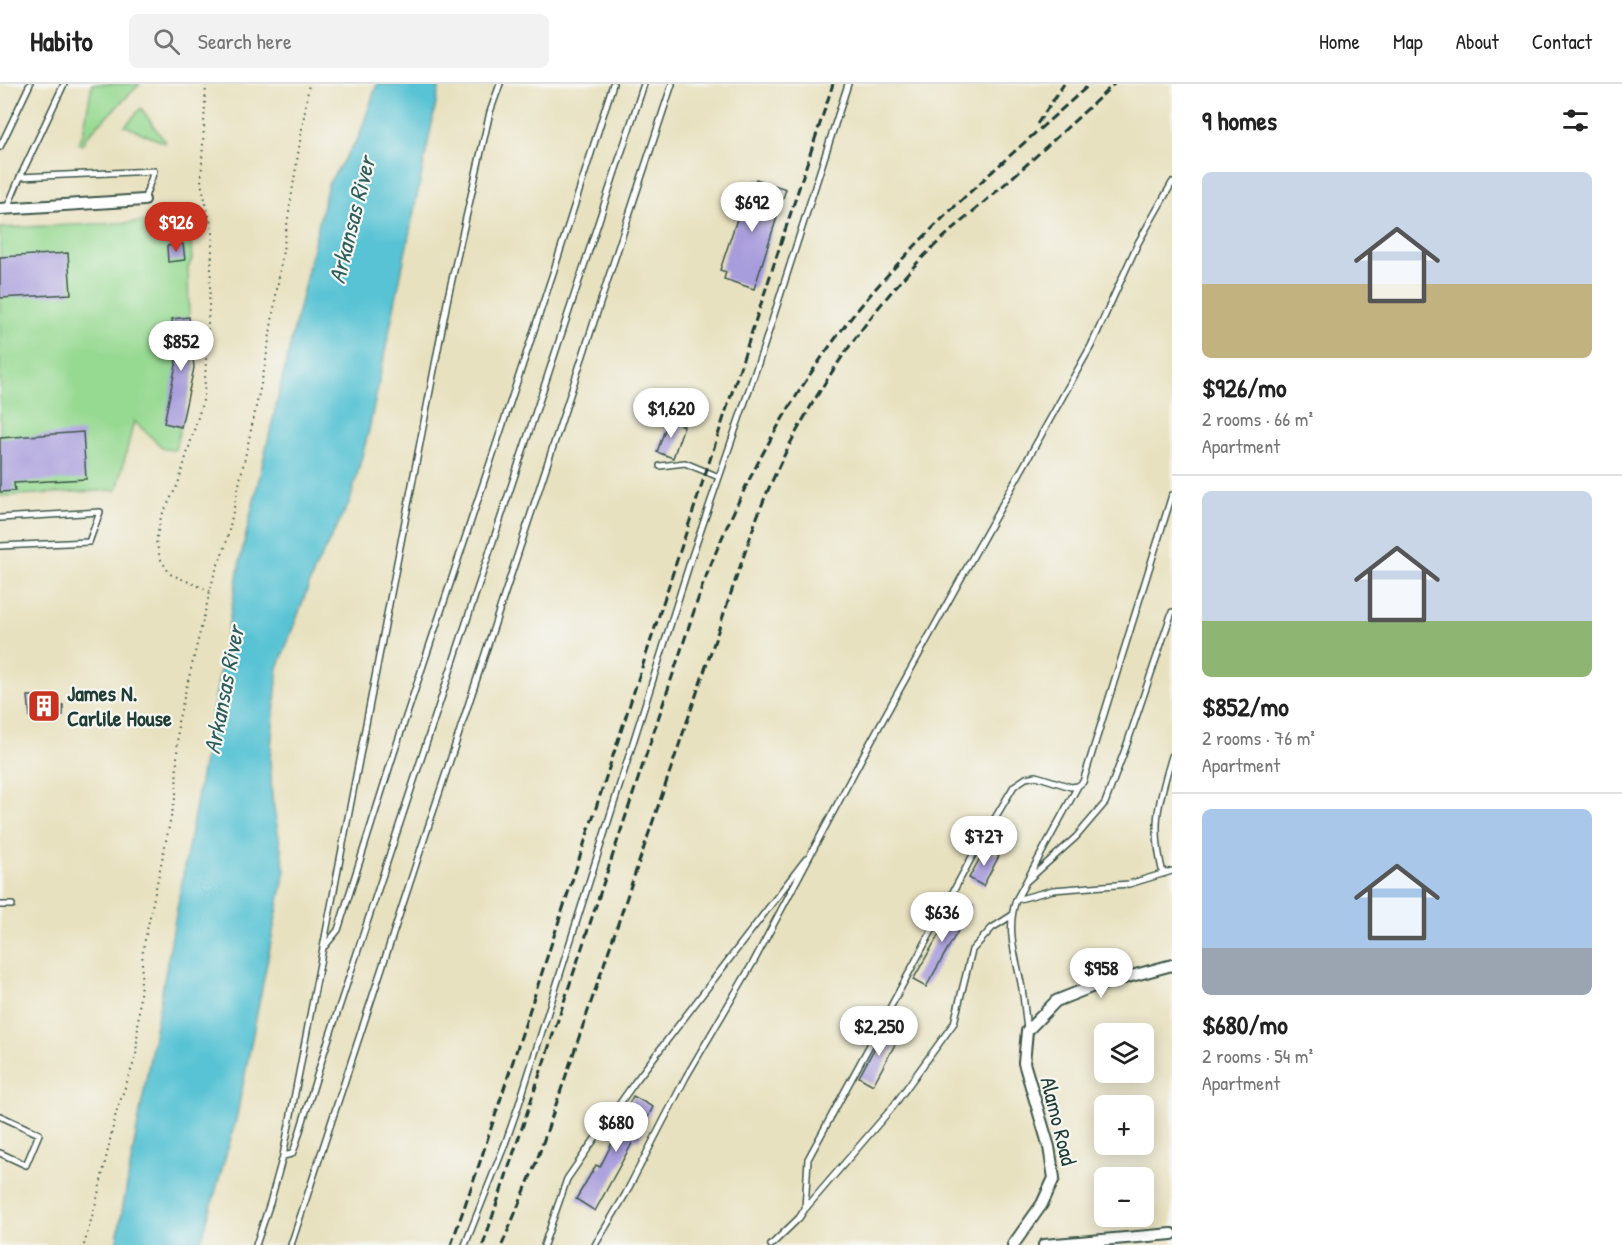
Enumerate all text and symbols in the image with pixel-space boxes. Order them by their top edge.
search box [129,14,549,68]
text: Habito [30,22,93,60]
icon: search [150,25,183,58]
text: Search here [198,26,292,56]
text: Home [1319,27,1360,56]
text: Map [1393,27,1423,56]
text: About [1456,27,1499,56]
text: Contact [1532,27,1592,56]
text: 9 homes [1202,103,1277,138]
icon: filters [1559,104,1592,137]
water label: Arkansas River [320,151,383,286]
pin: $692 [716,182,788,233]
text: $692 [735,188,769,215]
pin: $926 [140,202,212,253]
text: $926 [159,208,193,235]
icon: home [1343,211,1451,319]
pin: $852 [145,321,217,372]
text: $852 [163,327,199,354]
text: $926/mo [1202,370,1286,405]
pin: $1,620 [622,388,720,439]
text: $1,620 [647,394,695,421]
text: 2 rooms · 66 m² [1202,405,1313,432]
text: Apartment [1202,432,1280,459]
icon: home [1343,530,1451,638]
water label: Arkansas River [195,621,252,756]
place label: James N. Carlile House [67,678,172,733]
building icon: James N. Carlile House [26,688,62,724]
text: $852/mo [1202,689,1289,724]
text: 2 rooms · 76 m² [1202,724,1315,751]
text: Apartment [1202,751,1280,778]
pin: $727 [948,816,1020,867]
text: $727 [964,822,1004,849]
icon: home [1343,848,1451,956]
pin: $636 [906,892,978,943]
text: $636 [924,898,960,925]
pin: $958 [1065,948,1137,999]
text: $958 [1084,954,1118,981]
pin: $2,250 [830,1006,928,1057]
text: $680/mo [1202,1007,1288,1042]
text: $2,250 [854,1012,904,1039]
map controls [1094,1023,1154,1227]
button: layers [1094,1023,1154,1083]
text: 2 rooms · 54 m² [1202,1042,1313,1069]
text: Apartment [1202,1069,1280,1096]
street label: Alamo Road [1034,1074,1085,1169]
button: + [1094,1095,1154,1155]
pin: $680 [580,1102,652,1153]
text: $680 [598,1108,634,1135]
button: − [1094,1167,1154,1227]

